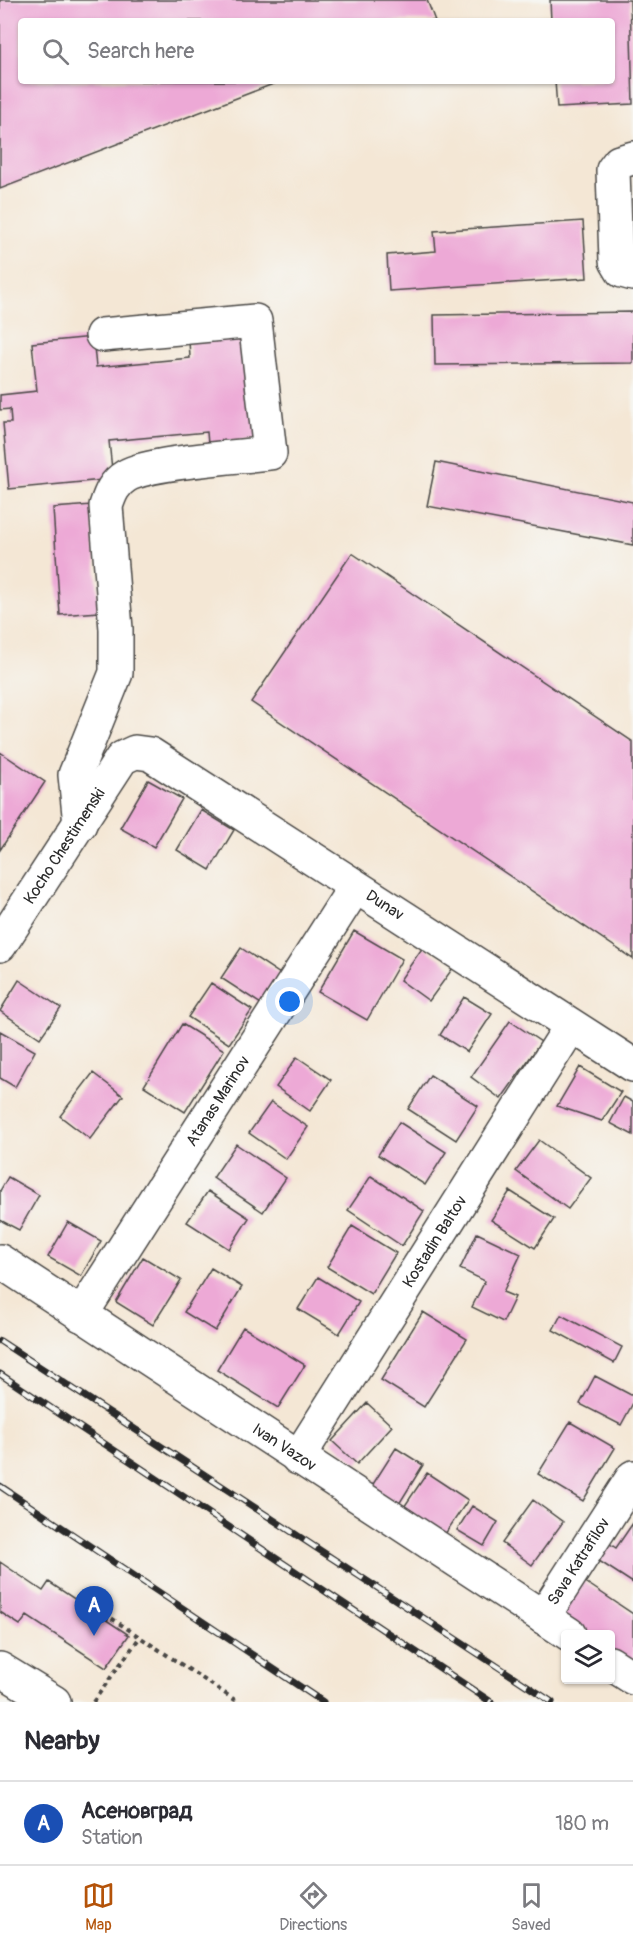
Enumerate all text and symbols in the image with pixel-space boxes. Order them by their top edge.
search box [18,18,615,84]
icon: search [39,35,72,68]
text: Search here [87,37,194,65]
street label: Kocho Chestimenski [19,784,110,908]
street label: Dunav [362,886,408,925]
your location [275,987,304,1016]
street label: Atanas Marinov [182,1052,254,1150]
street label: Kostadin Baltov [398,1192,471,1291]
street label: Ivan Vazov [249,1419,320,1476]
street label: Sava Katrafilov [543,1514,614,1609]
pin: A [74,1586,113,1636]
map controls [561,1630,615,1684]
button: layers [561,1630,615,1684]
text: Nearby [24,1725,100,1757]
text: Асеновград [81,1797,192,1825]
text: A [37,1811,50,1836]
text: 180 m [555,1811,609,1836]
text: Station [81,1825,143,1850]
tab: Map [82,1879,115,1935]
tab: Directions [279,1879,347,1935]
tab: Saved [511,1879,551,1935]

